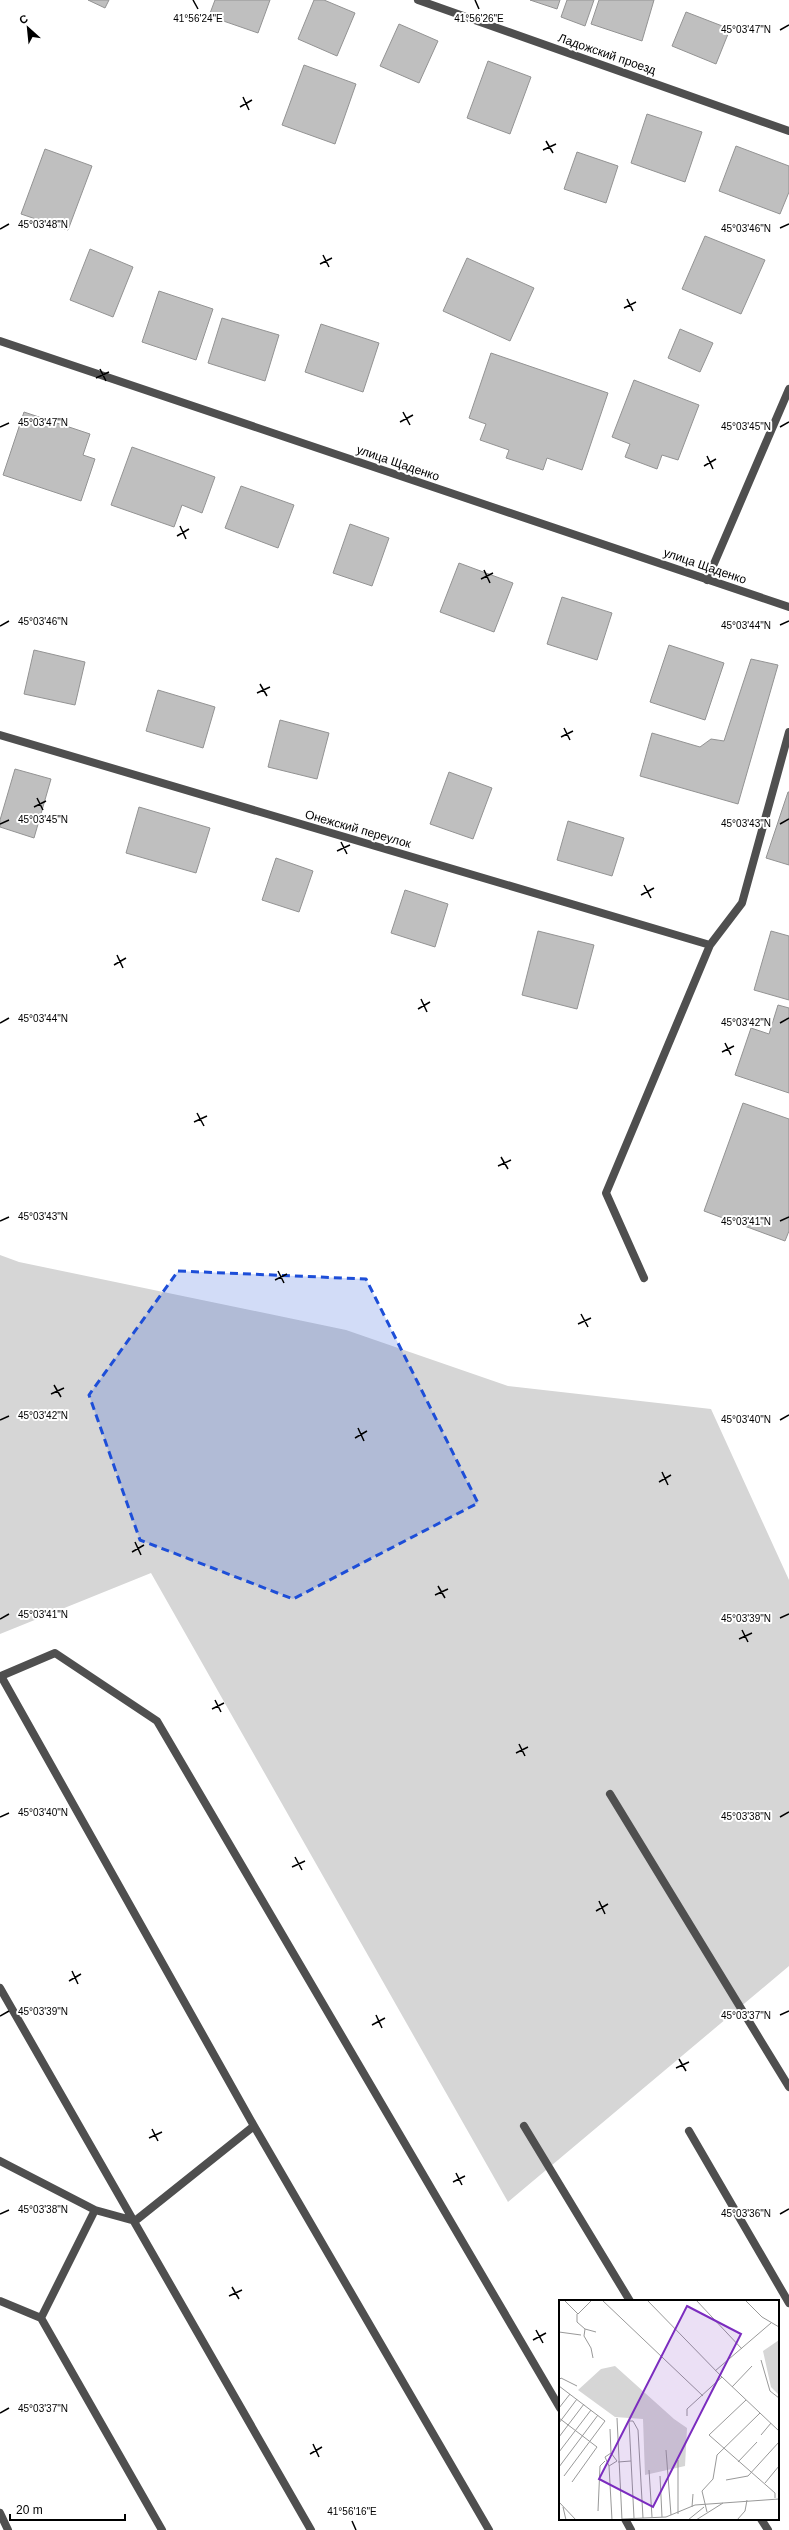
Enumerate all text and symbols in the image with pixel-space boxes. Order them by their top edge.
north arrow [8,8,48,48]
text: С [17,12,30,26]
text: 41°56'24"E [173,13,223,24]
text: 41°56'26"E [454,13,504,24]
text: 45°03'47"N [721,24,771,35]
street label: Ладожский проезд [556,31,658,77]
text: 45°03'48"N [18,219,68,230]
text: 45°03'46"N [721,223,771,234]
text: 45°03'47"N [18,417,68,428]
text: 45°03'45"N [721,421,771,432]
street label: улица Щаденко [355,442,442,484]
street label: улица Щаденко [662,545,749,587]
text: 45°03'46"N [18,616,68,627]
text: 45°03'44"N [721,620,771,631]
street label: Онежский переулок [303,807,413,851]
text: 45°03'45"N [18,814,68,825]
text: 45°03'43"N [721,818,771,829]
text: 45°03'44"N [18,1013,68,1024]
text: 45°03'42"N [721,1017,771,1028]
text: 45°03'43"N [18,1211,68,1222]
text: 45°03'41"N [721,1216,771,1227]
text: 45°03'42"N [18,1410,68,1421]
text: 45°03'40"N [721,1414,771,1425]
text: 45°03'41"N [18,1609,68,1620]
text: 45°03'39"N [721,1613,771,1624]
text: 45°03'40"N [18,1807,68,1818]
text: 45°03'38"N [721,1811,771,1822]
text: 45°03'39"N [18,2006,68,2017]
text: 45°03'37"N [721,2010,771,2021]
text: 45°03'38"N [18,2204,68,2215]
text: 45°03'36"N [721,2208,771,2219]
inset map [559,2300,779,2520]
text: 45°03'37"N [18,2403,68,2414]
scale bar [10,2496,125,2522]
text: 20 m [16,2503,43,2517]
text: 41°56'16"E [327,2506,377,2517]

